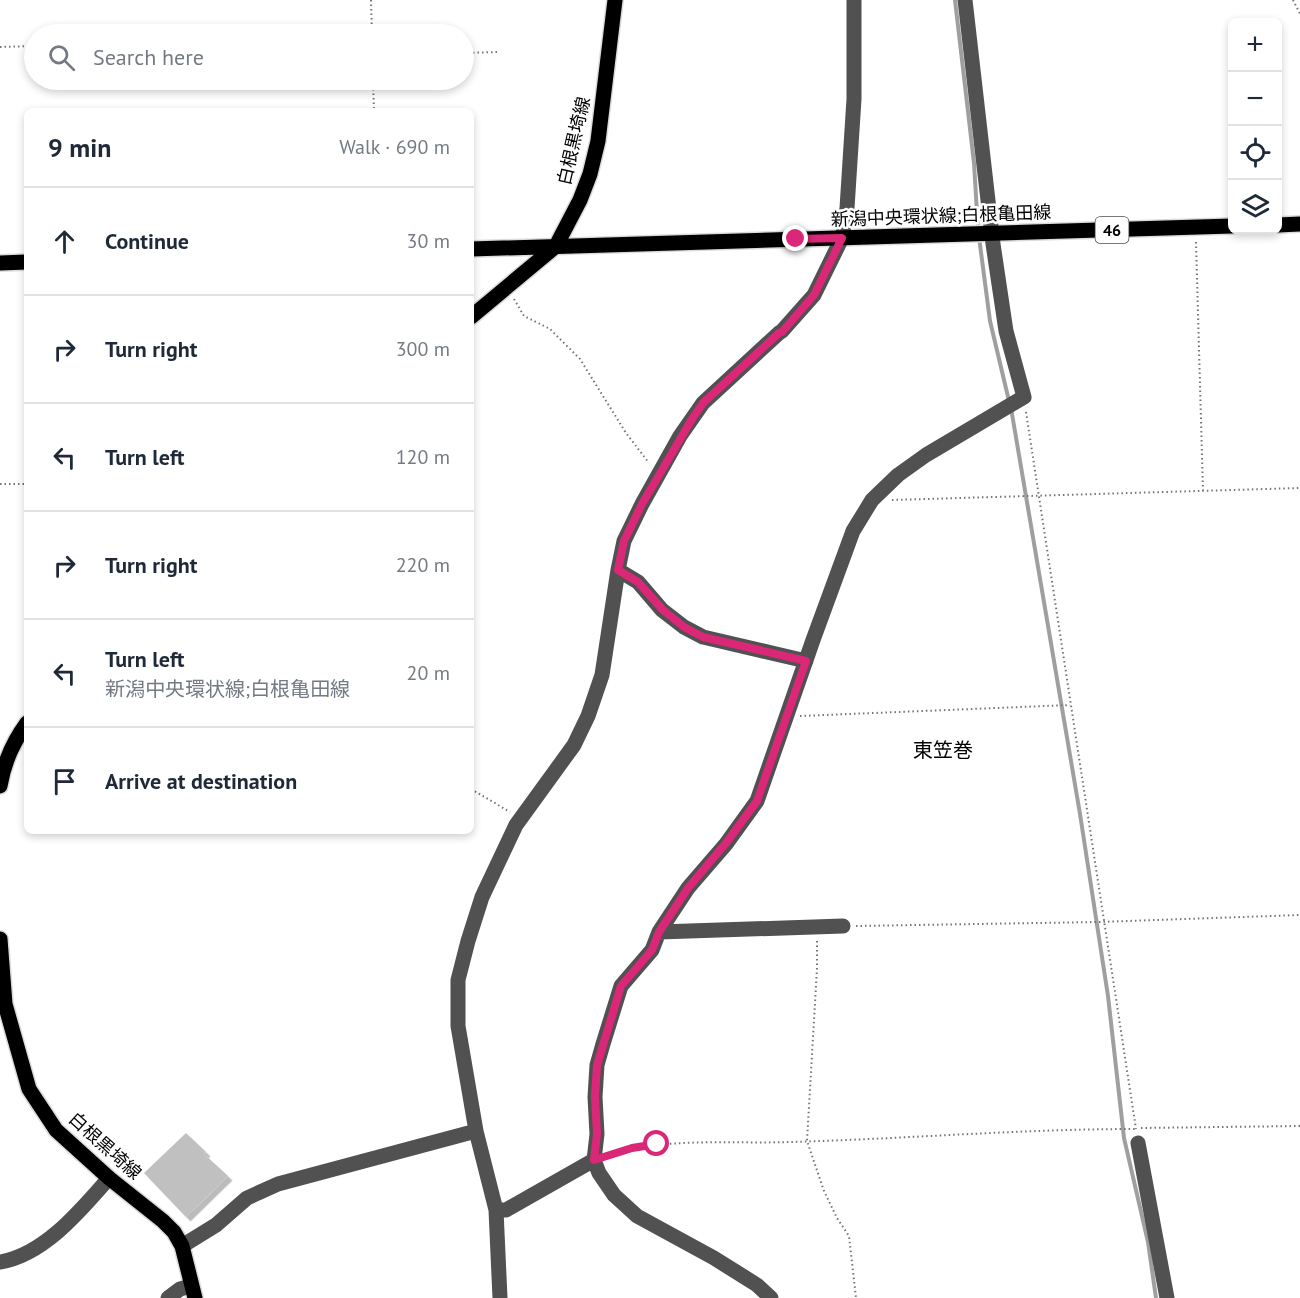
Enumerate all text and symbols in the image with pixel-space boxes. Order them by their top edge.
map controls [1228,18,1282,234]
button: + [1228,18,1282,72]
search box [24,24,474,90]
icon: search [45,41,78,74]
text: Search here [93,43,204,71]
button: − [1228,72,1282,126]
street label: 白根黒埼線 [552,94,595,187]
button: locate [1228,126,1282,180]
text: 9 min [48,131,111,164]
text: Walk · 690 m [339,134,450,160]
button: layers [1228,180,1282,234]
street label: 新潟中央環状線;白根亀田線 [830,200,1052,231]
road number: 46 [1096,217,1128,243]
icon: ahead [48,225,81,258]
route end [782,225,808,251]
text: Continue [105,227,189,255]
text: 30 m [407,228,450,254]
icon: right [48,333,81,366]
text: Turn right [105,335,197,363]
text: 300 m [396,336,450,362]
icon: left [48,441,81,474]
text: Turn left [105,443,185,471]
text: 120 m [396,444,450,470]
icon: right [48,549,81,582]
text: Turn right [105,551,197,579]
text: 220 m [396,552,450,578]
text: Turn left [105,645,185,673]
icon: left [48,657,81,690]
text: 20 m [407,660,450,686]
text: 新潟中央環状線;白根亀田線 [105,676,350,702]
district label: 東笠巻 [913,737,973,763]
icon: arrive [48,765,81,798]
text: Arrive at destination [105,767,297,795]
street label: 白根黒埼線 [64,1107,146,1184]
route start [643,1130,669,1156]

